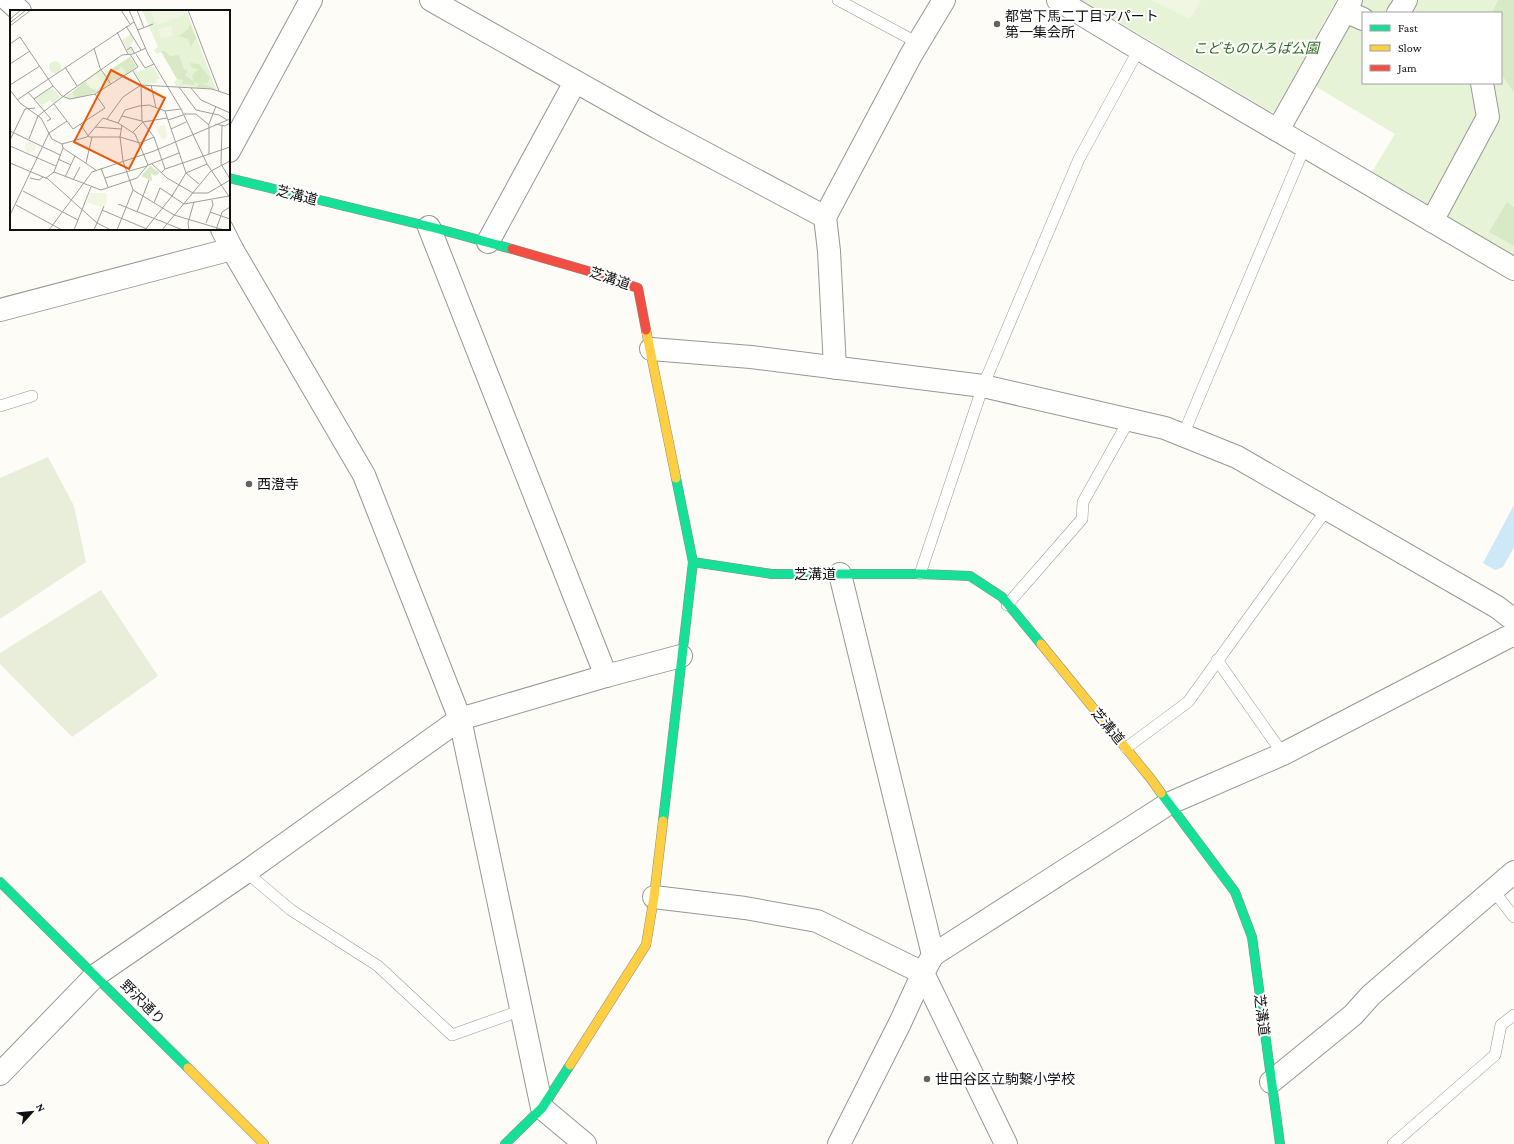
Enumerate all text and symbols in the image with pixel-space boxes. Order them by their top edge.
place label: 都営下馬二丁目アパート 第一集会所 [1005,8,1159,40]
inset map [10,10,230,230]
legend [1362,12,1502,84]
marker: 都営下馬二丁目アパート 第一集会所 [992,19,1002,29]
text: Fast [1398,21,1419,35]
park label: こどものひろば公園 [1193,40,1321,56]
text: Slow [1398,41,1422,55]
text: Jam [1397,61,1417,75]
street label: 芝溝道 [275,182,319,208]
street label: 芝溝道 [588,264,632,292]
place label: 西澄寺 [257,476,299,492]
marker: 西澄寺 [244,479,254,489]
street label: 芝溝道 [794,566,836,582]
street label: 芝溝道 [1088,705,1128,747]
street label: 野沢通り [118,977,168,1027]
street label: 芝溝道 [1252,993,1272,1037]
place label: 世田谷区立駒繋小学校 [935,1071,1075,1087]
marker: 世田谷区立駒繋小学校 [922,1074,932,1084]
north arrow [12,1092,52,1132]
text: N [34,1101,48,1114]

